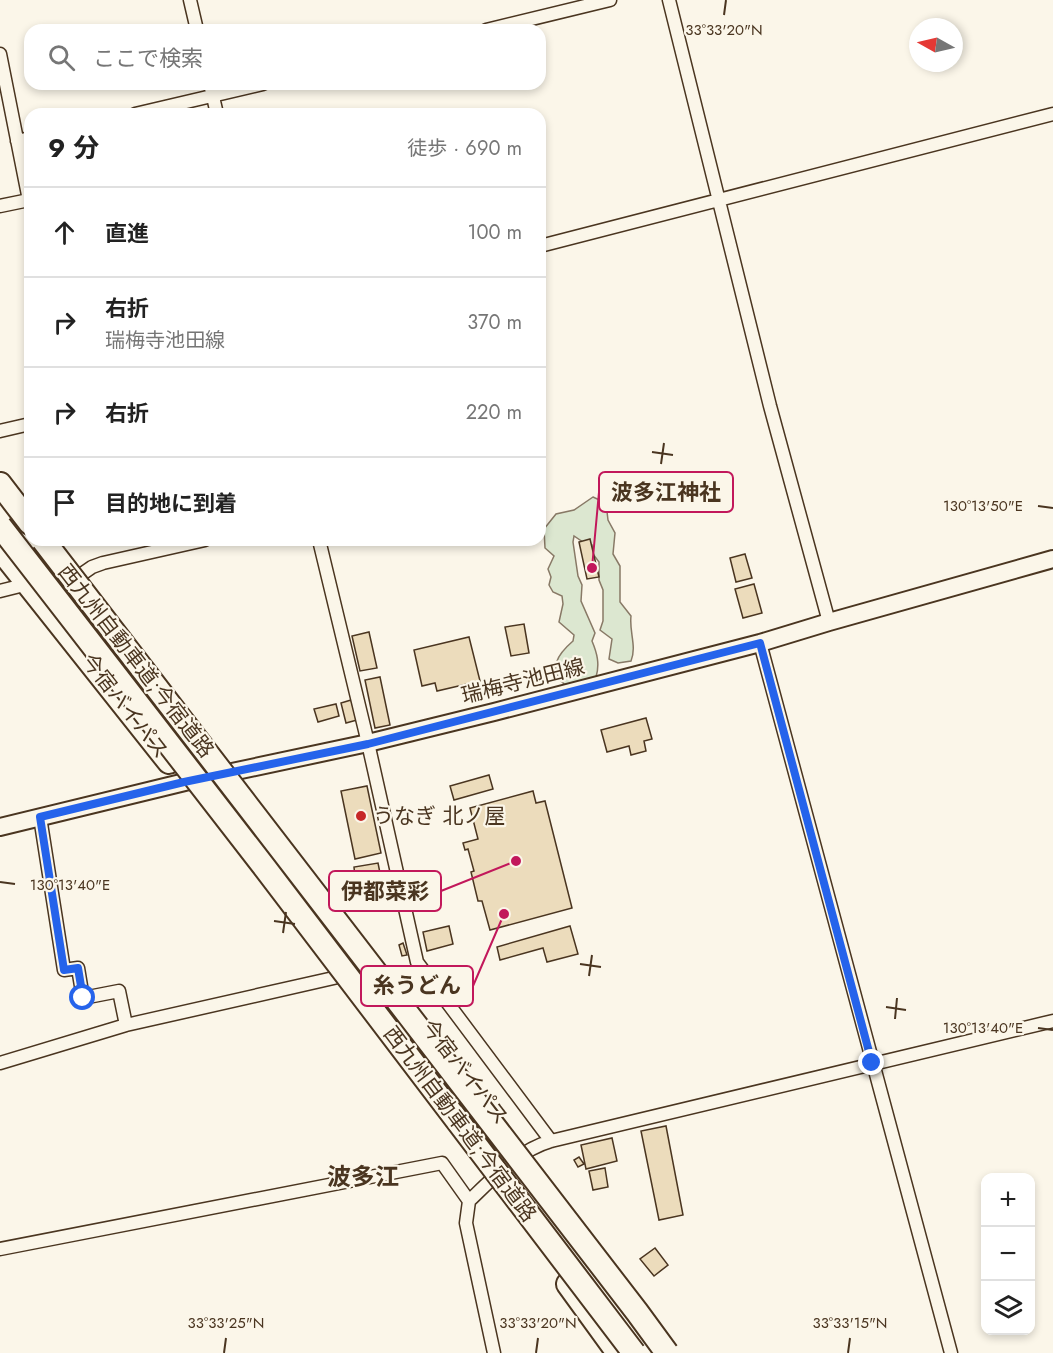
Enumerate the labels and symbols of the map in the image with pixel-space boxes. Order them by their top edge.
north arrow [909,18,963,72]
text: 33°33'20"N [685,19,763,41]
callout: 波多江神社 [599,472,733,512]
text: 波多江神社 [611,476,721,508]
text: 130°13'50"E [943,495,1023,517]
street label: 西九州自動車道;今宿道路 [51,558,221,764]
street label: 今宿バイパス [75,647,175,765]
street label: 瑞梅寺池田線 [458,651,588,711]
place label: うなぎ 北ノ屋 [373,801,505,831]
marker: うなぎ 北ノ屋 [354,809,368,823]
callout: 伊都菜彩 [329,871,441,911]
text: 130°13'40"E [30,874,110,896]
text: 伊都菜彩 [341,875,429,907]
callout: 糸うどん [361,966,473,1006]
text: 糸うどん [373,969,461,1001]
route start [69,984,95,1010]
street label: 今宿バイパス [415,1013,515,1131]
text: 130°13'40"E [943,1017,1023,1039]
street label: 西九州自動車道;今宿道路 [376,1020,544,1228]
route end [858,1049,884,1075]
district label: 波多江 [327,1159,399,1194]
text: 33°33'25"N [188,1312,264,1334]
text: 33°33'20"N [499,1312,577,1334]
text: 33°33'15"N [812,1312,888,1334]

